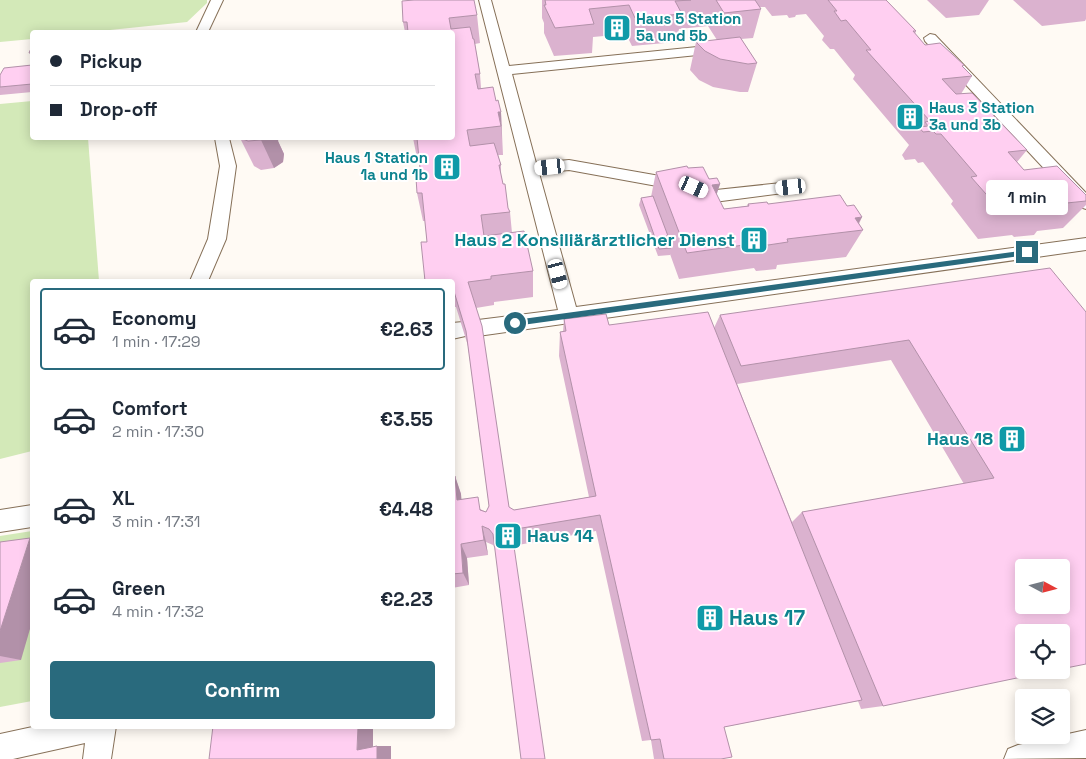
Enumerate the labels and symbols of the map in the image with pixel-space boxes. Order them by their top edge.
place label: Haus 5 Station 5a und 5b [636,9,741,45]
building icon: Haus 5 Station 5a und 5b [602,13,632,43]
place label: Haus 3 Station 3a und 3b [929,98,1034,134]
building icon: Haus 3 Station 3a und 3b [895,102,925,132]
place label: Haus 1 Station 1a und 1b [325,148,428,184]
building icon: Haus 1 Station 1a und 1b [432,152,462,182]
car [534,158,565,176]
car [677,174,710,200]
car [775,178,806,196]
callout: 1 min [986,180,1068,214]
building icon: Haus 2 Konsiliärärztlicher Dienst [739,225,769,255]
place label: Haus 2 Konsiliärärztlicher Dienst [454,228,735,251]
route end [1016,241,1038,263]
car [546,258,569,290]
route start [504,312,526,334]
building icon: Haus 18 [997,424,1027,454]
place label: Haus 18 [927,427,993,450]
building icon: Haus 14 [493,521,523,551]
place label: Haus 14 [527,524,594,547]
north arrow [1015,559,1070,614]
building icon: Haus 17 [695,603,725,633]
place label: Haus 17 [729,604,805,631]

